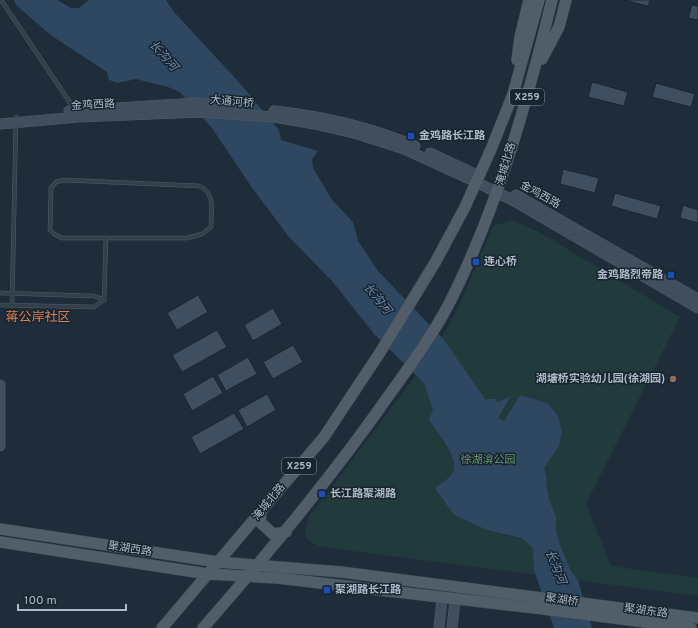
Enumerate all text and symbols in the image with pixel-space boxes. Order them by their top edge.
water label: 长沟河 [145,37,182,76]
road number: X259 [510,89,544,105]
street label: 大通河桥 [209,93,255,111]
street label: 金鸡西路 [71,97,115,113]
place label: 金鸡路长江路 [419,129,486,143]
marker: 金鸡路长江路 [406,131,416,141]
street label: 淹城北路 [493,141,519,187]
street label: 金鸡西路 [517,178,563,212]
place label: 连心桥 [484,255,517,269]
marker: 连心桥 [471,257,481,267]
place label: 金鸡路烈帝路 [597,268,664,282]
marker: 金鸡路烈帝路 [666,270,676,280]
water label: 长沟河 [359,280,396,320]
district label: 蒋公岸社区 [5,310,71,326]
place label: 湖塘桥实验幼儿园(徐湖园) [536,372,665,386]
marker: 湖塘桥实验幼儿园(徐湖园) [668,374,678,384]
park label: 徐湖渰公园 [461,453,516,467]
road number: X259 [282,458,316,474]
street label: 淹城北路 [249,481,289,523]
place label: 长江路聚湖路 [330,487,397,501]
marker: 长江路聚湖路 [317,489,327,499]
street label: 聚湖西路 [107,539,153,559]
water label: 长沟河 [541,547,570,589]
place label: 聚湖路长江路 [335,583,402,597]
marker: 聚湖路长江路 [322,585,332,595]
scale bar [18,586,126,612]
street label: 聚湖桥 [545,591,579,609]
text: 100 m [24,593,57,609]
street label: 聚湖东路 [623,601,669,621]

